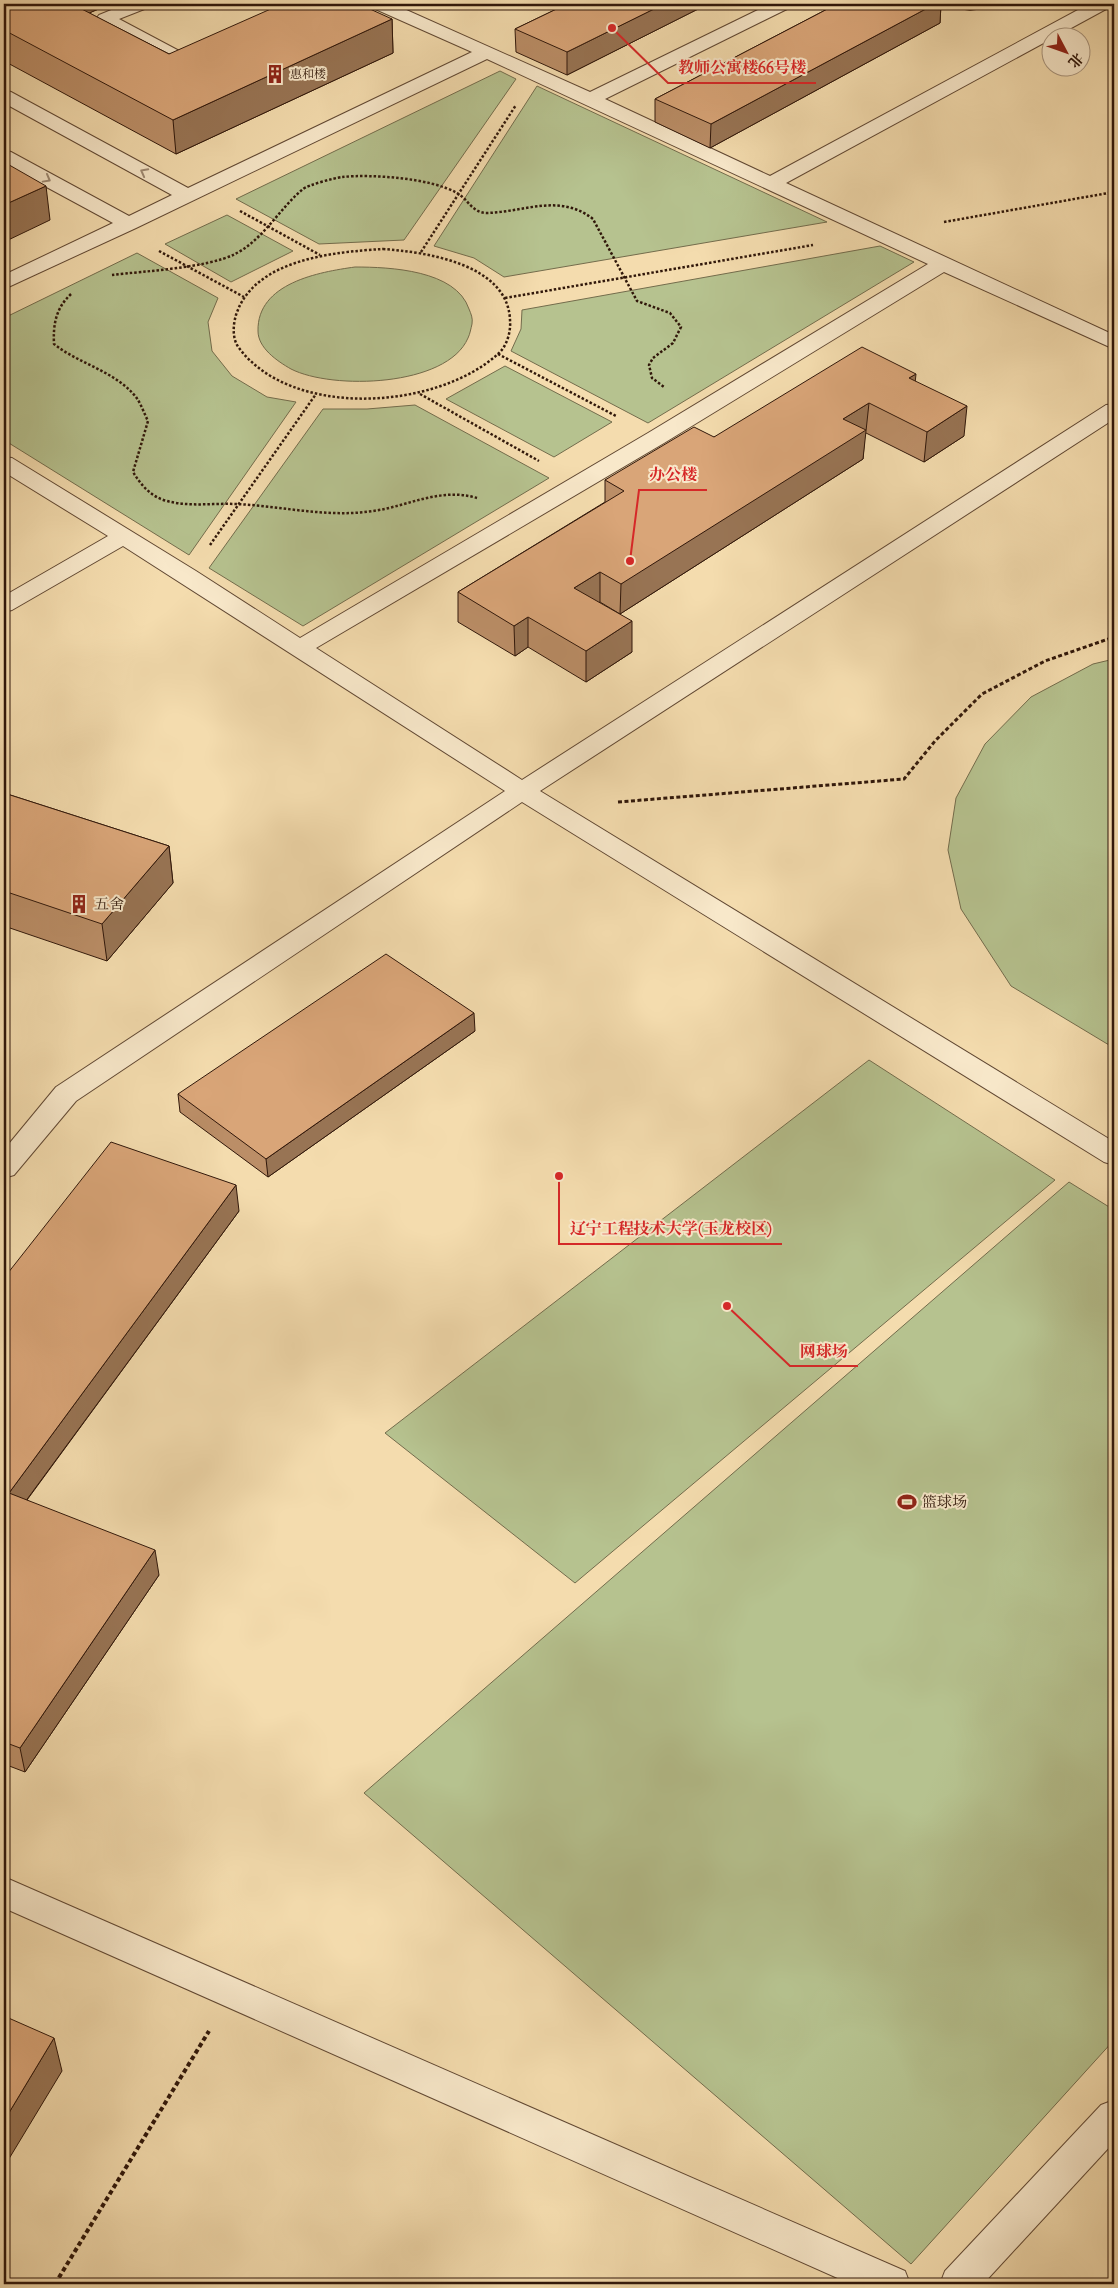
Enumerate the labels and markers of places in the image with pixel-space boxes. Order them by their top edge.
callout: 教师公寓楼66号楼 [668,52,816,83]
building icon: 惠和楼 [264,63,286,85]
place label: 惠和楼 [290,66,326,84]
callout: 办公楼 [639,459,707,490]
building icon: 五舍 [68,893,90,915]
place label: 五舍 [94,895,124,916]
callout: 辽宁工程技术大学(玉龙校区) [559,1213,782,1244]
callout: 网球场 [790,1335,858,1366]
sports icon: 篮球场 [896,1491,918,1513]
place label: 篮球场 [922,1493,967,1514]

